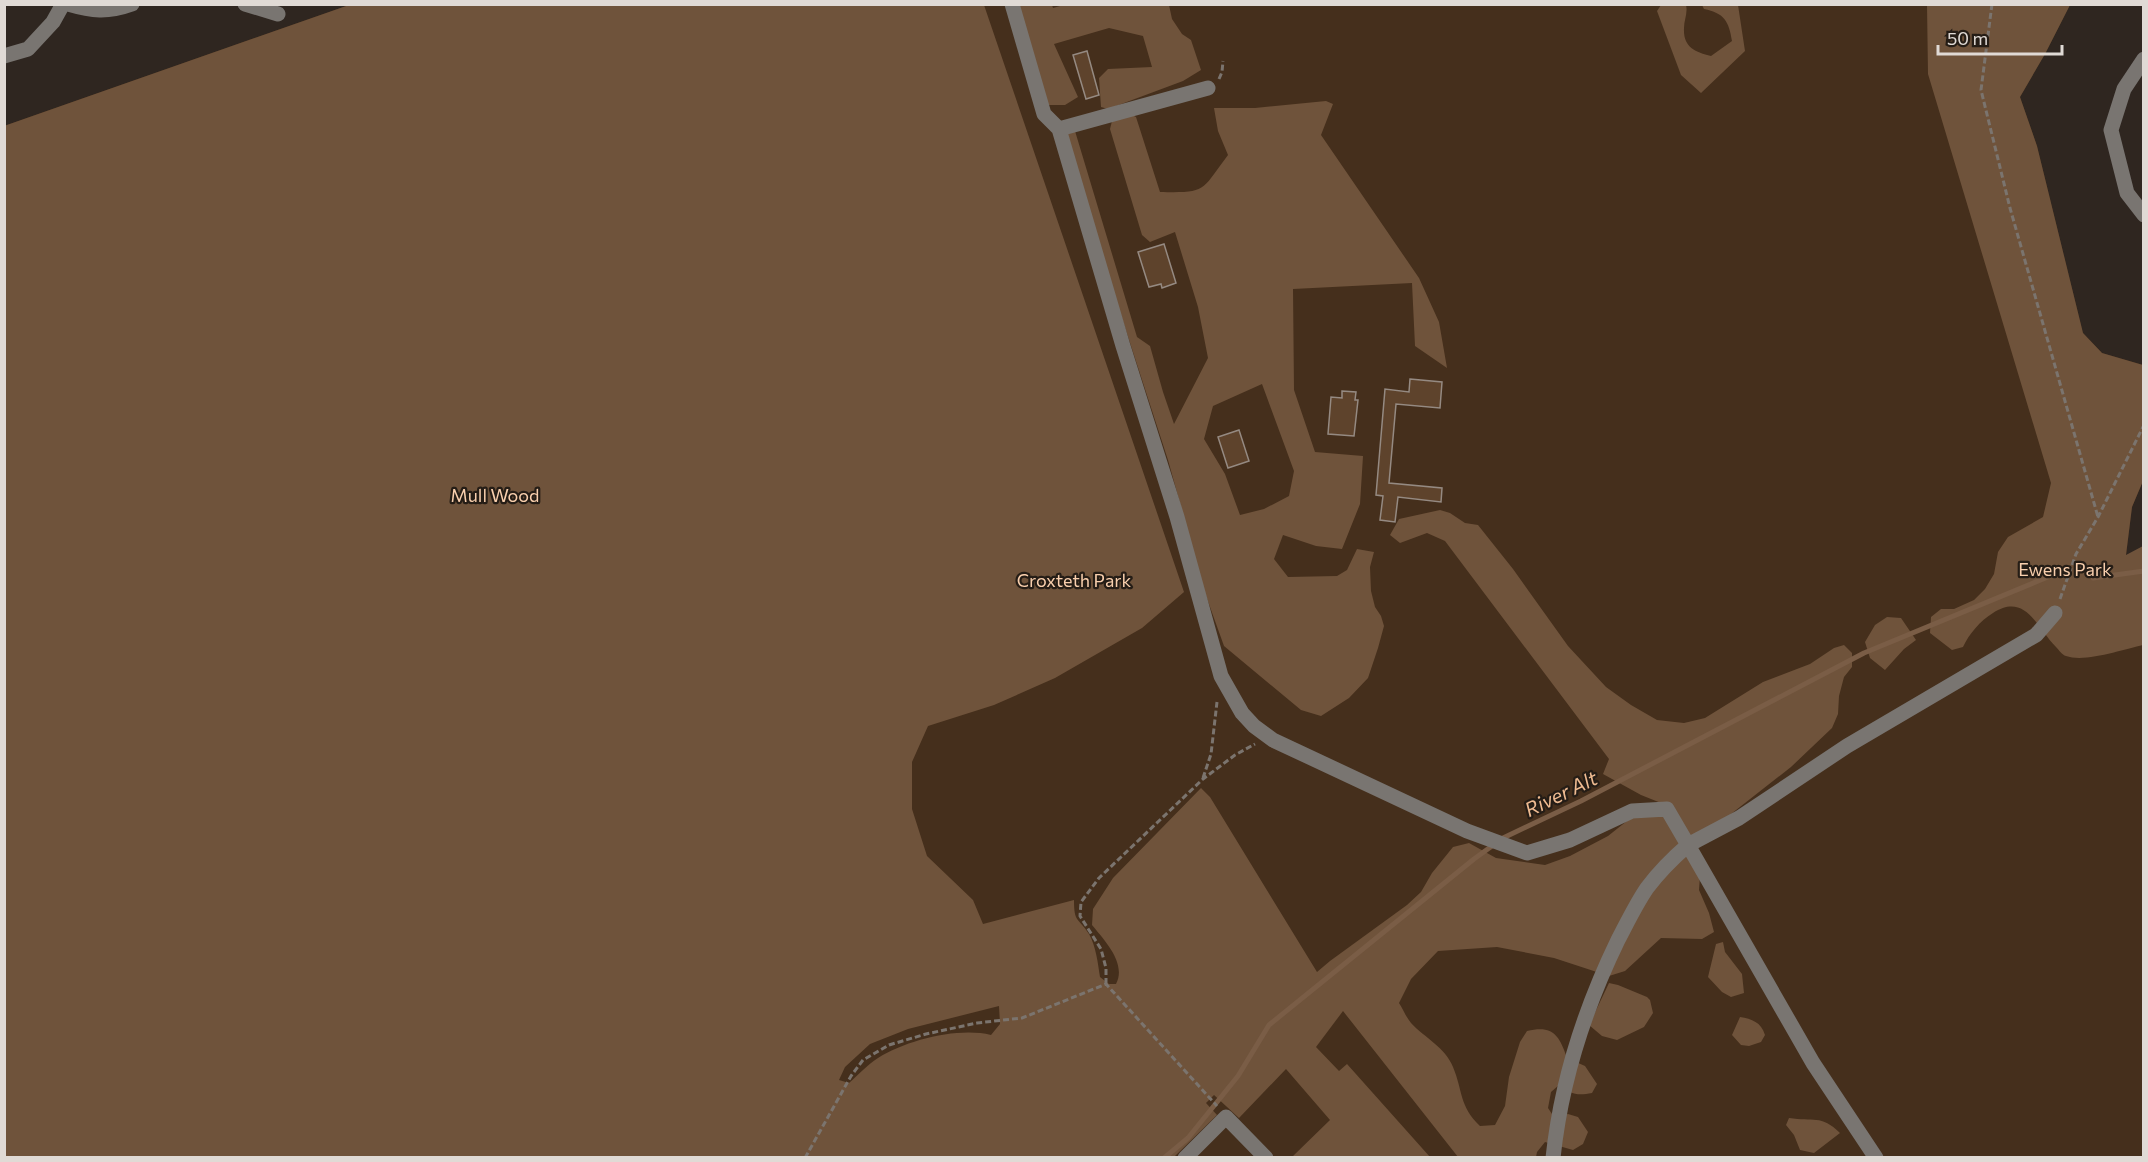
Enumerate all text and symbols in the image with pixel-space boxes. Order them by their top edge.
scale bar [1938,18,2062,56]
text: 50 m [1947,27,1988,49]
park label: Mull Wood [451,484,539,506]
park label: Ewens Park [2018,558,2112,580]
park label: Croxteth Park [1017,569,1132,591]
water label: River Alt [1520,765,1602,821]

